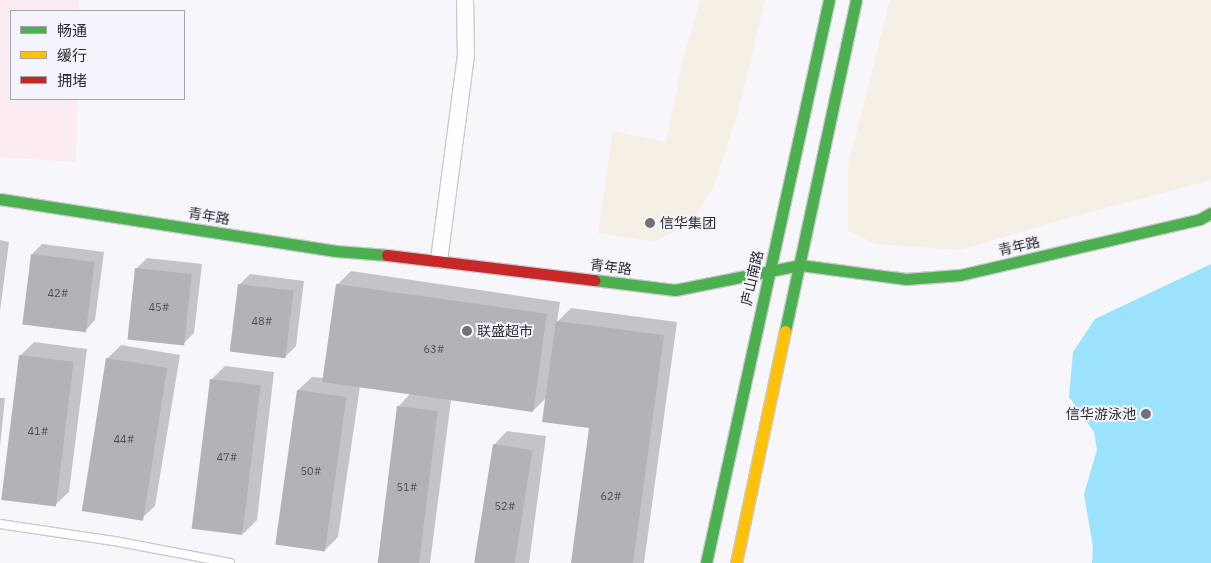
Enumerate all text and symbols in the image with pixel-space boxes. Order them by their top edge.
legend [10,10,185,100]
text: 畅通 [57,21,87,40]
text: 缓行 [57,46,87,65]
text: 拥堵 [57,71,87,90]
street label: 青年路 [187,204,231,228]
place label: 信华集团 [660,215,716,231]
marker: 信华集团 [644,217,656,229]
street label: 青年路 [997,233,1041,259]
street label: 庐山南路 [738,249,766,307]
street label: 青年路 [589,256,633,278]
house number: 42# [47,286,69,300]
house number: 45# [148,300,170,314]
house number: 48# [251,314,273,328]
place label: 联盛超市 [477,323,533,339]
marker: 联盛超市 [461,325,473,337]
house number: 63# [423,342,445,356]
place label: 信华游泳池 [1066,406,1136,422]
marker: 信华游泳池 [1140,408,1152,420]
house number: 41# [27,424,49,438]
house number: 44# [113,432,135,446]
house number: 47# [216,450,238,464]
house number: 50# [300,464,322,478]
house number: 51# [396,480,418,494]
house number: 62# [600,489,622,503]
house number: 52# [494,499,516,513]

